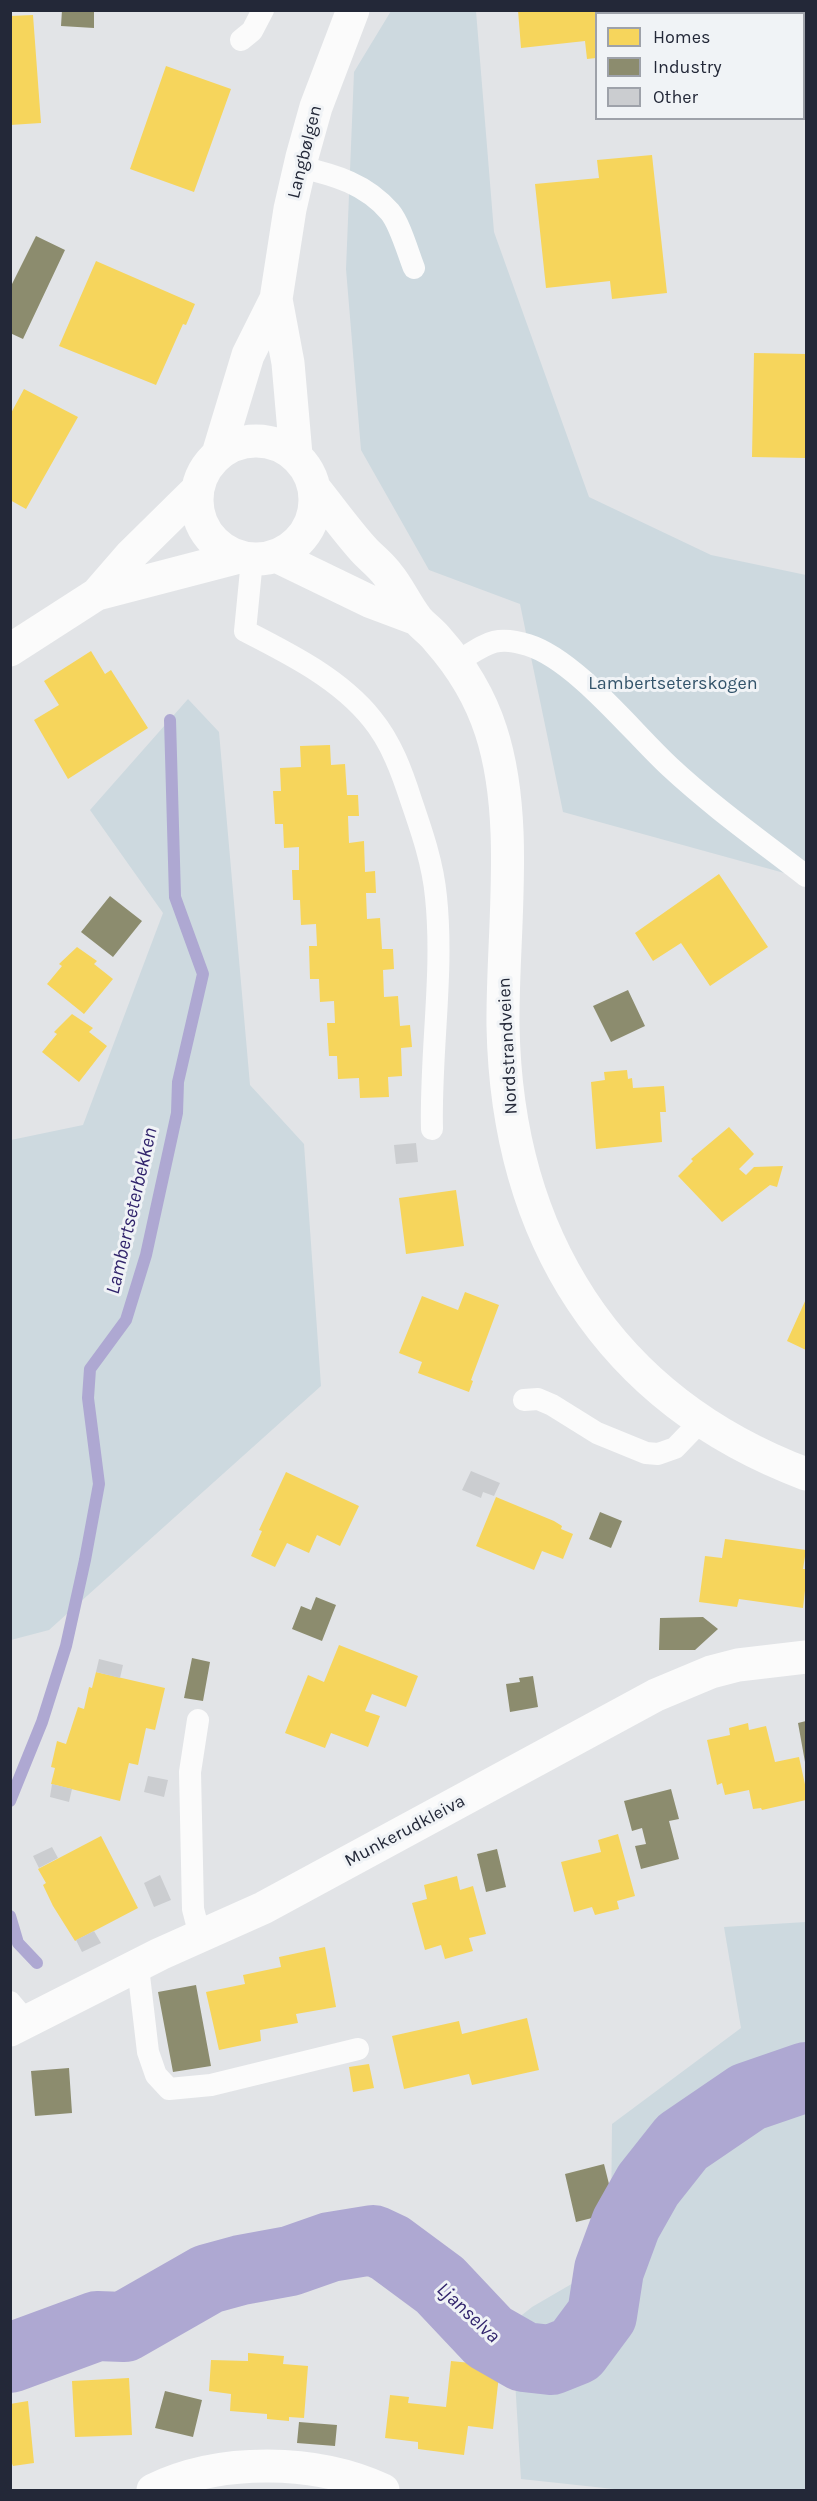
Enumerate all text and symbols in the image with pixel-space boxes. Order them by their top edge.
legend [595,12,805,120]
text: Homes [653,26,710,48]
text: Industry [653,56,722,78]
text: Other [653,86,698,108]
street label: Langbølgen [283,103,327,201]
park label: Lambertseterskogen [588,673,758,695]
street label: Nordstrandveien [494,977,522,1115]
water label: Lambertseterbekken [101,1125,163,1297]
street label: Munkerudkleiva [341,1790,469,1872]
water label: Ljanselva [431,2278,505,2348]

